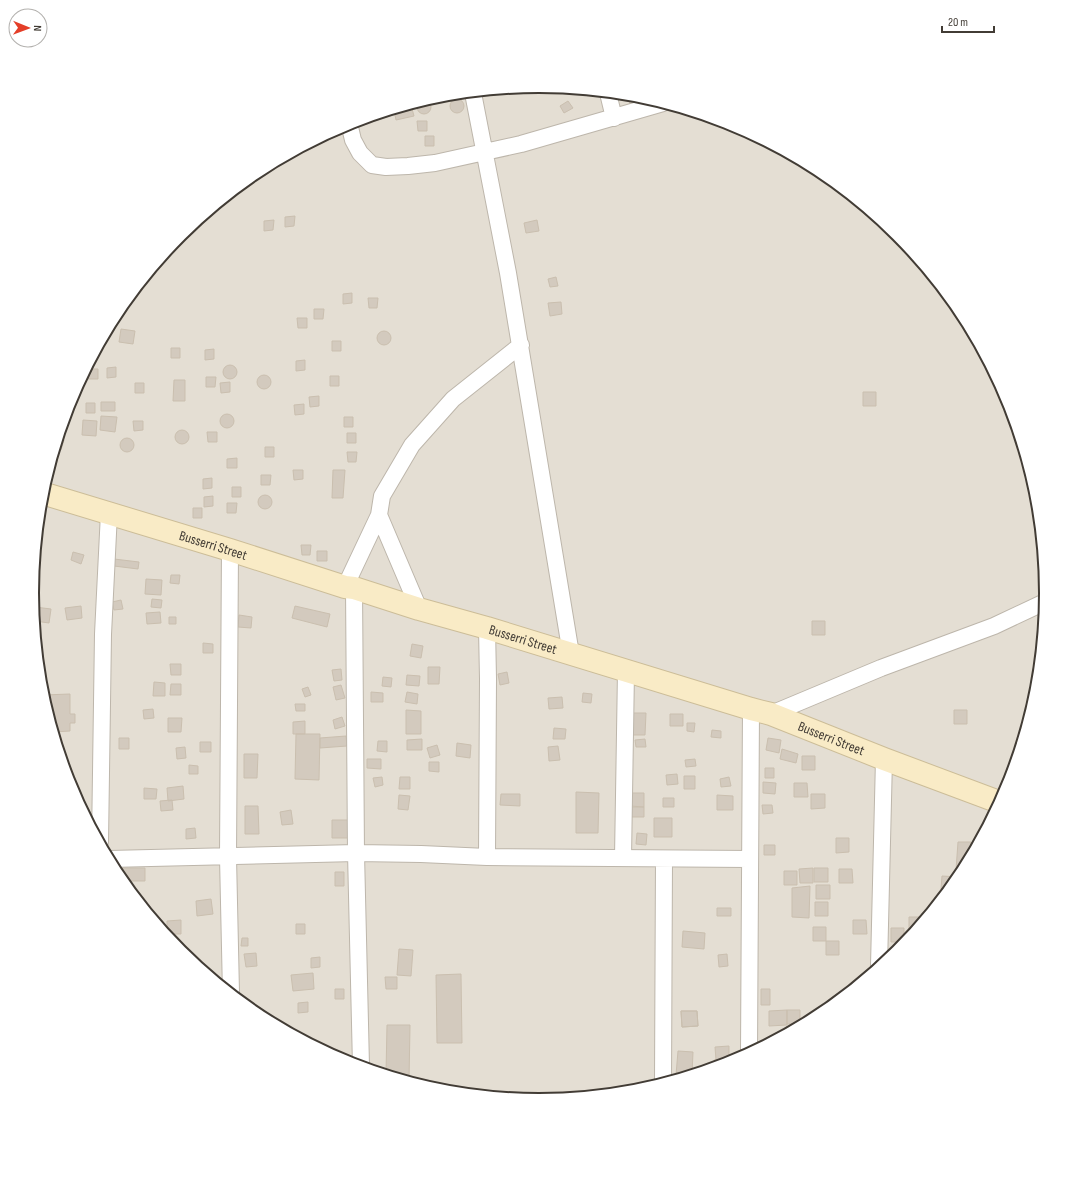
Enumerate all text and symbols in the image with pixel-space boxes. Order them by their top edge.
north arrow [8,8,48,48]
scale bar [942,8,994,34]
text: 20 m [948,15,968,30]
text: N [31,25,44,31]
street label: Busserri Street [177,527,249,563]
street label: Busserri Street [487,621,559,657]
street label: Busserri Street [796,717,867,759]

